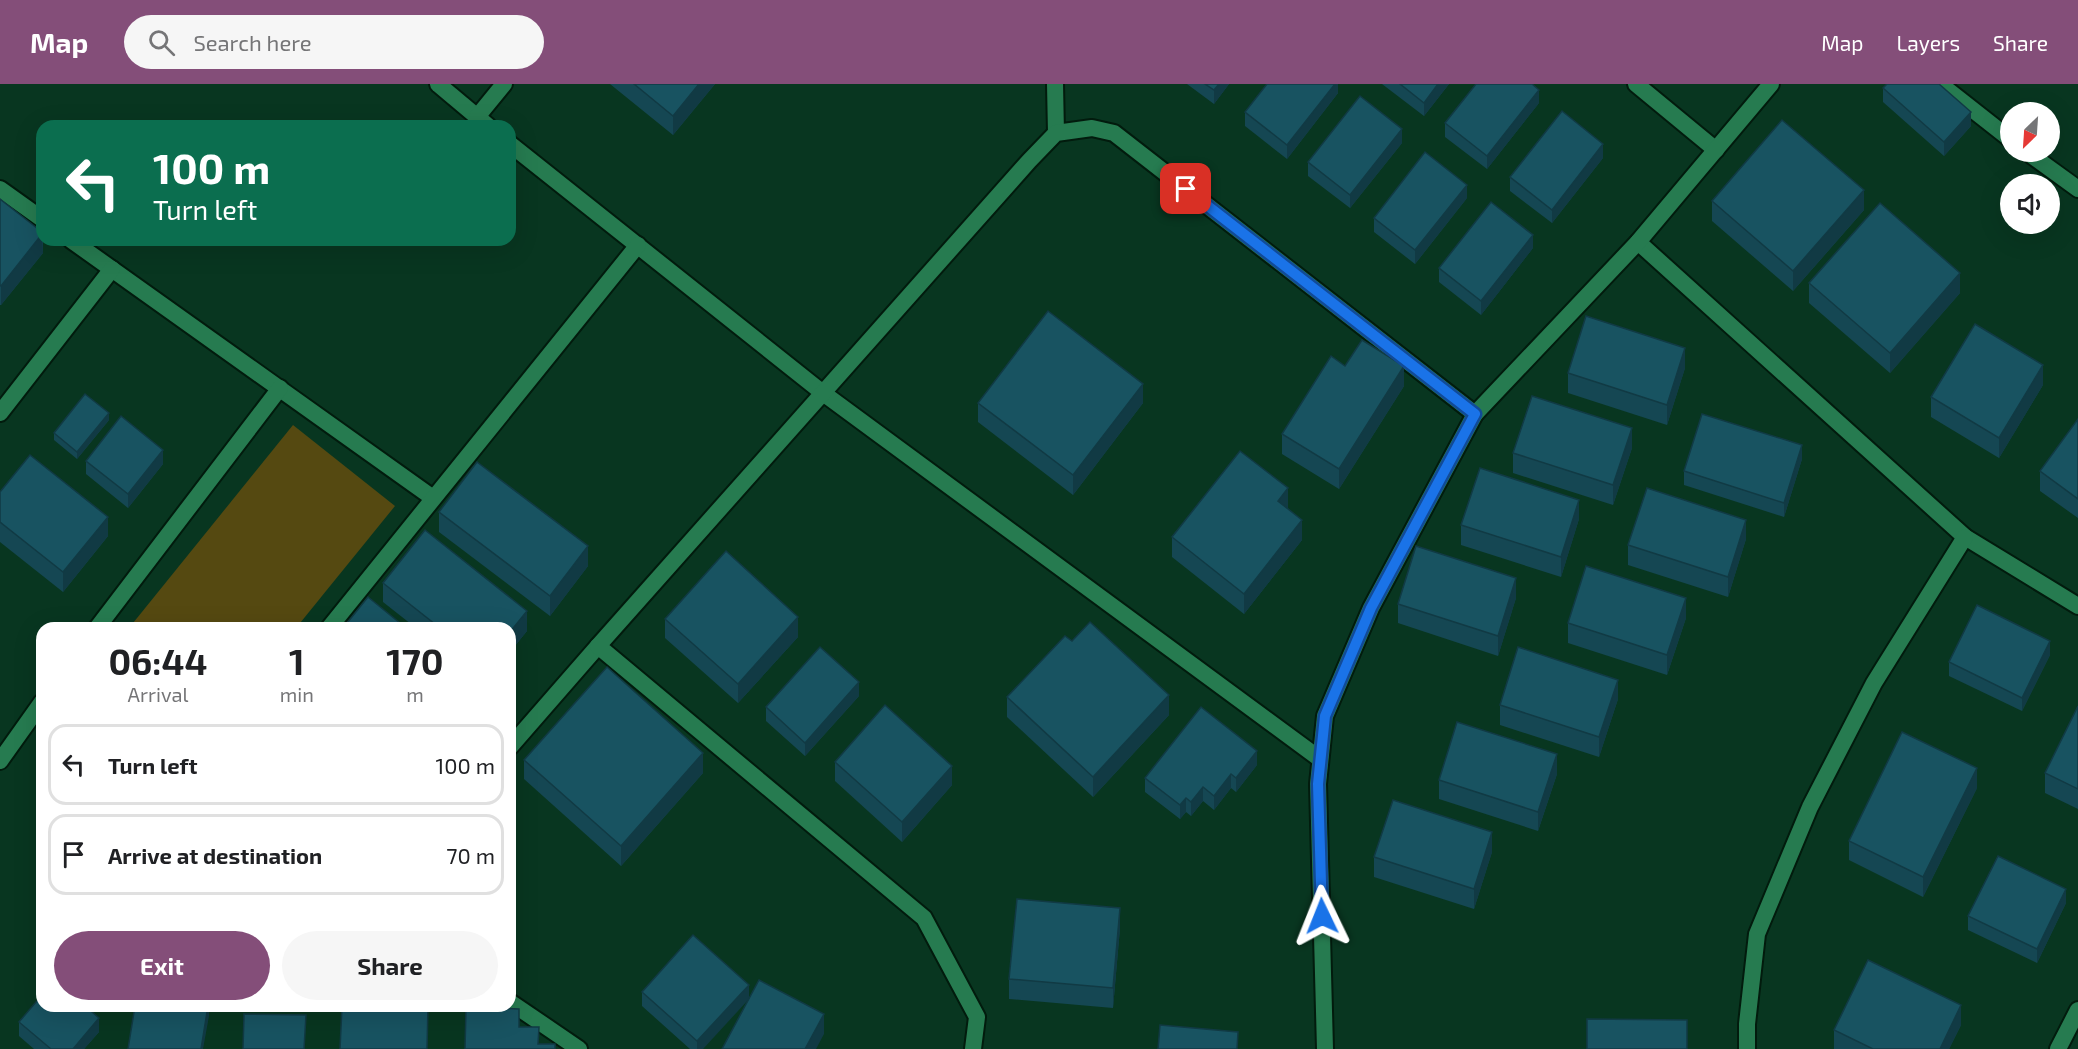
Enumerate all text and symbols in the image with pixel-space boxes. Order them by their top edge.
search box [124,15,544,69]
text: Map [30,25,88,59]
icon: search [145,26,178,59]
text: Search here [193,29,312,55]
text: Map [1821,30,1863,55]
text: Layers [1896,30,1960,55]
text: Share [1993,30,2048,55]
north arrow [2000,102,2060,162]
map controls [2000,102,2060,234]
text: 100 m [153,142,270,192]
icon: left [54,144,132,222]
pin [1160,163,1211,214]
icon: arrive [1169,172,1202,205]
button: sound [2000,174,2060,234]
text: Turn left [153,193,257,225]
text: 06:44 [108,639,207,682]
text: 1 [289,639,305,682]
text: 170 [386,639,444,682]
text: Arrival [127,682,188,706]
text: min [280,682,314,706]
text: m [406,682,424,706]
icon: left [57,748,90,781]
text: Turn left [108,752,197,778]
text: 100 m [436,752,495,778]
icon: arrive [57,838,90,871]
text: Arrive at destination [108,842,322,868]
text: 70 m [446,842,495,868]
position arrow [1290,884,1354,948]
button: Exit [54,931,270,1000]
button: Share [282,931,498,1000]

